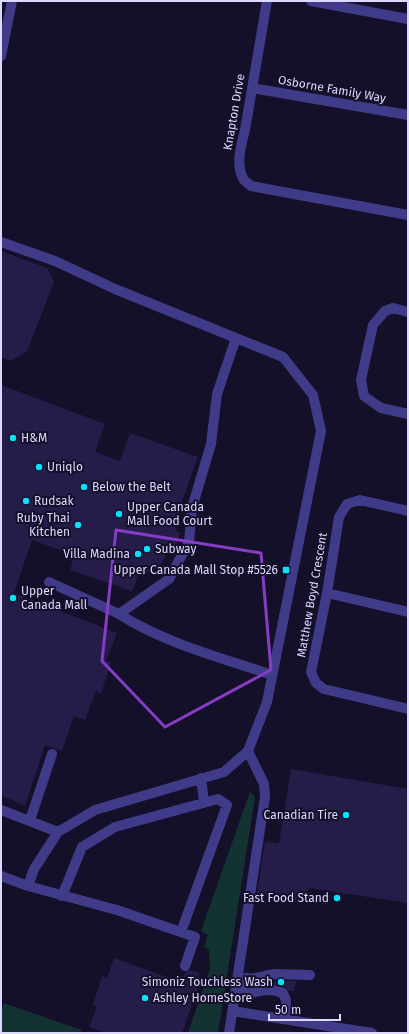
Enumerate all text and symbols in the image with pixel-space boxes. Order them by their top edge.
street label: Knapton Drive [220,73,248,151]
street label: Osborne Family Way [277,73,387,105]
place label: H&M [21,431,47,445]
marker: H&M [8,433,18,443]
place label: Uniqlo [47,460,83,474]
marker: Uniqlo [34,462,44,472]
place label: Below the Belt [92,480,172,494]
marker: Below the Belt [79,482,89,492]
place label: Rudsak [34,494,74,508]
marker: Rudsak [21,496,31,506]
place label: Upper Canada Mall Food Court [127,500,213,528]
marker: Upper Canada Mall Food Court [114,509,124,519]
place label: Ruby Thai Kitchen [16,511,70,539]
marker: Ruby Thai Kitchen [73,520,83,530]
street label: Matthew Boyd Crescent [294,531,330,659]
place label: Subway [155,542,196,556]
marker: Subway [142,544,152,554]
place label: Villa Madina [63,547,130,561]
marker: Villa Madina [133,549,143,559]
place label: Upper Canada Mall Stop #5526 [114,563,278,577]
marker: Upper Canada Mall Stop #5526 [281,565,291,575]
place label: Upper Canada Mall [21,584,88,612]
marker: Upper Canada Mall [8,593,18,603]
place label: Canadian Tire [264,808,338,822]
marker: Canadian Tire [341,810,351,820]
place label: Fast Food Stand [243,891,329,905]
marker: Fast Food Stand [332,893,342,903]
place label: Simoniz Touchless Wash [142,975,273,989]
marker: Simoniz Touchless Wash [276,977,286,987]
place label: Ashley HomeStore [153,991,252,1005]
marker: Ashley HomeStore [140,993,150,1003]
scale bar [269,996,340,1022]
text: 50 m [275,1003,301,1017]

